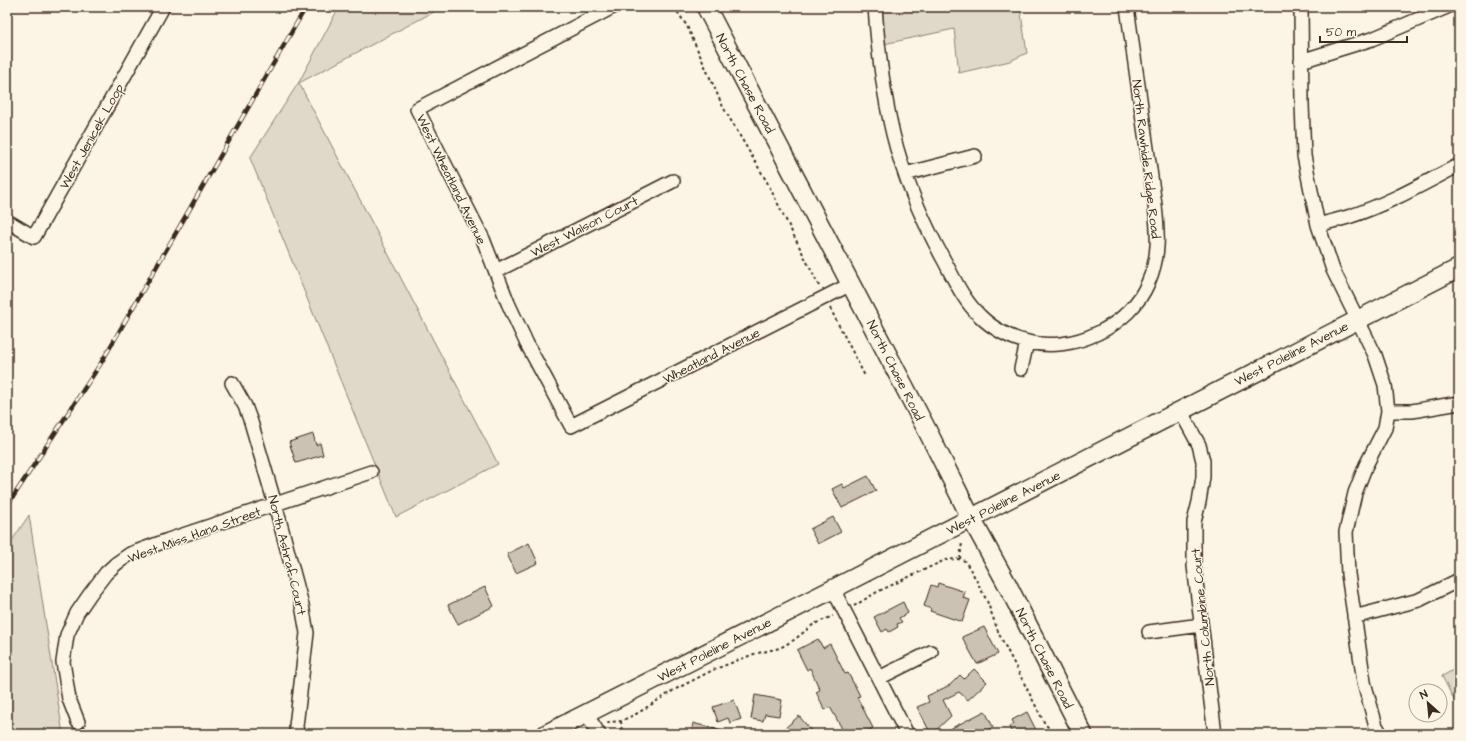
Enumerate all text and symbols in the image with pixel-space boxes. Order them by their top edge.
scale bar [1320,18,1407,44]
text: 50 m [1326,24,1357,41]
street label: North Chase Road [711,30,779,137]
street label: North Rawhide Ridge Road [1126,79,1165,240]
street label: West Jenicek Loop [55,81,128,192]
street label: West Wheatland Avenue [412,111,491,248]
street label: West Walson Court [528,192,642,262]
street label: North Chase Road [862,317,928,424]
street label: West Poleline Avenue [1231,317,1352,390]
street label: Wheatland Avenue [660,324,763,388]
street label: West Poleline Avenue [943,466,1064,539]
street label: North Ashraf Court [263,493,311,618]
street label: West Miss Hana Street [125,502,264,567]
street label: North Columbine Court [1187,546,1219,687]
street label: North Chase Road [1011,605,1077,712]
street label: West Poleline Avenue [654,613,775,686]
north arrow [1408,683,1448,723]
text: N [1417,686,1430,703]

